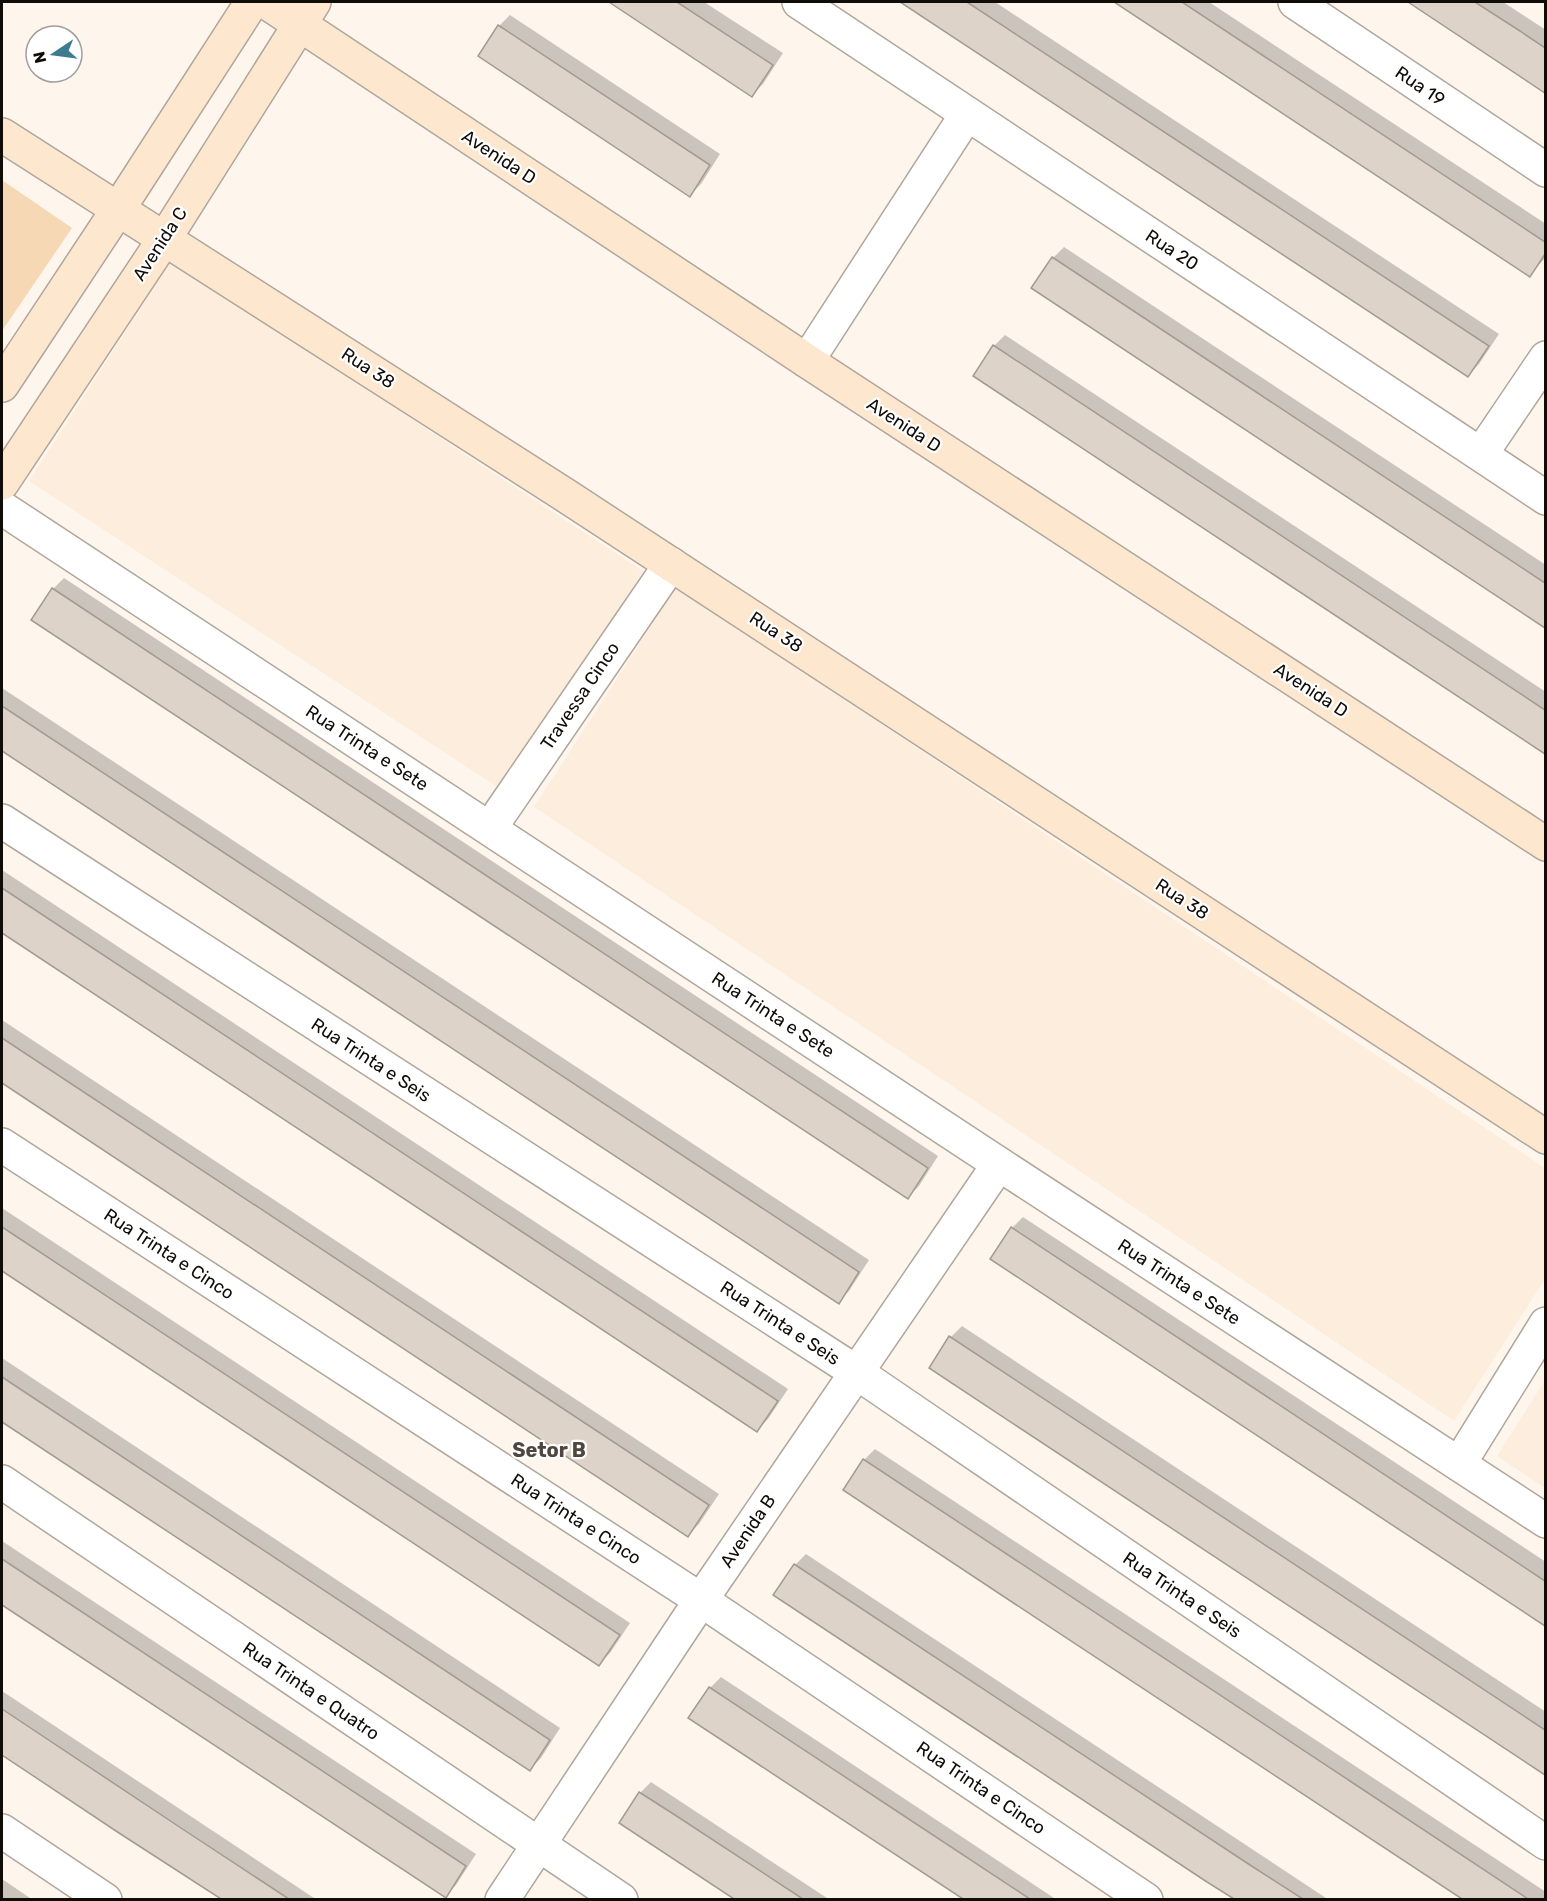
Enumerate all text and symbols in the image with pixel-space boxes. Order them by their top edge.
north arrow [24,24,84,84]
text: N [29,50,50,65]
street label: Rua 19 [1391,61,1449,111]
street label: Avenida D [458,125,540,189]
street label: Avenida C [128,203,192,285]
street label: Rua 20 [1141,225,1203,275]
street label: Rua 38 [337,343,399,393]
street label: Avenida D [863,393,945,457]
street label: Rua 38 [745,607,807,657]
street label: Travessa Cinco [536,638,624,754]
street label: Avenida D [1270,658,1352,722]
street label: Rua Trinta e Sete [302,700,432,796]
street label: Rua 38 [1151,874,1213,924]
street label: Rua Trinta e Sete [708,967,838,1063]
street label: Rua Trinta e Seis [307,1013,435,1107]
street label: Rua Trinta e Cinco [100,1204,238,1304]
street label: Rua Trinta e Sete [1114,1234,1244,1330]
street label: Rua Trinta e Seis [716,1276,844,1370]
district label: Setor B [512,1438,586,1462]
street label: Rua Trinta e Cinco [507,1469,645,1569]
street label: Avenida B [716,1490,780,1572]
street label: Rua Trinta e Seis [1119,1547,1245,1643]
street label: Rua Trinta e Quatro [238,1637,384,1745]
street label: Rua Trinta e Cinco [912,1737,1050,1839]

